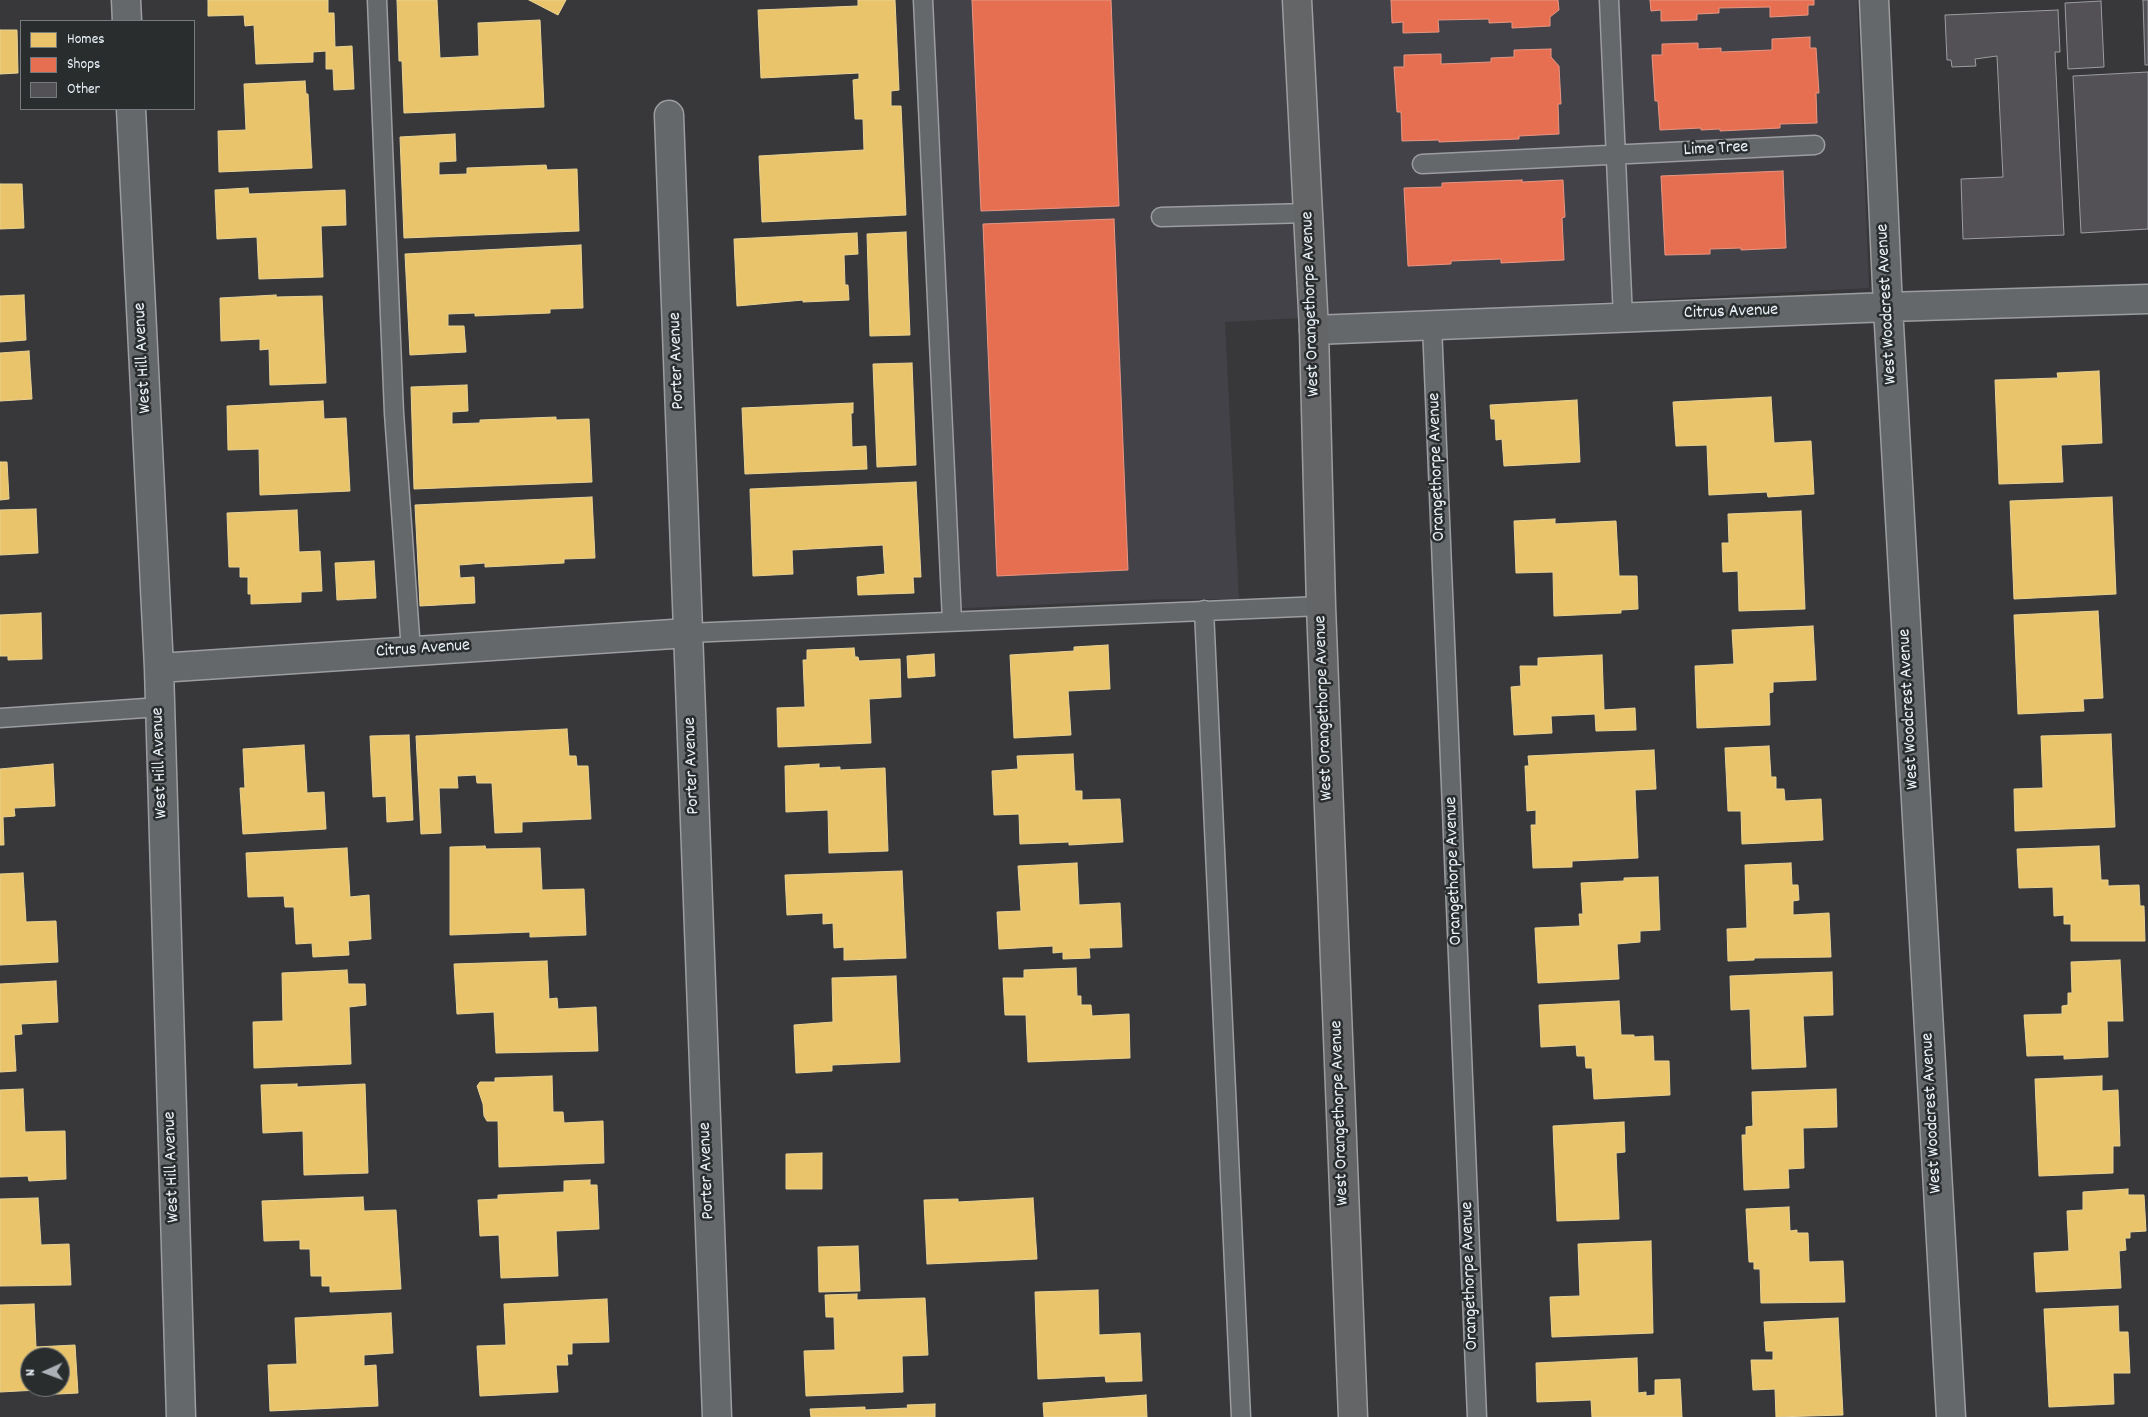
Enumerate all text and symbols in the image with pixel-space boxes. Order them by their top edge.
legend [20,20,195,110]
text: Homes [67,29,105,51]
text: Shops [67,54,100,76]
text: Other [67,79,100,101]
street label: Lime Tree [1683,138,1749,162]
street label: West Orangethorpe Avenue [1298,211,1326,397]
street label: West Woodcrest Avenue [1873,223,1903,385]
street label: Citrus Avenue [1684,301,1778,325]
street label: West Hill Avenue [130,302,158,414]
street label: Porter Avenue [666,312,690,410]
street label: Orangethorpe Avenue [1425,392,1451,542]
street label: West Orangethorpe Avenue [1311,615,1339,801]
street label: West Woodcrest Avenue [1895,628,1925,790]
street label: Citrus Avenue [375,636,471,664]
street label: West Hill Avenue [148,707,174,819]
street label: Porter Avenue [681,717,705,815]
street label: Orangethorpe Avenue [1442,796,1468,946]
street label: West Orangethorpe Avenue [1327,1020,1355,1206]
street label: West Woodcrest Avenue [1918,1032,1948,1194]
street label: West Hill Avenue [160,1111,186,1223]
street label: Porter Avenue [696,1122,720,1220]
street label: Orangethorpe Avenue [1458,1201,1484,1351]
north arrow [20,1347,70,1397]
text: N [21,1369,41,1376]

